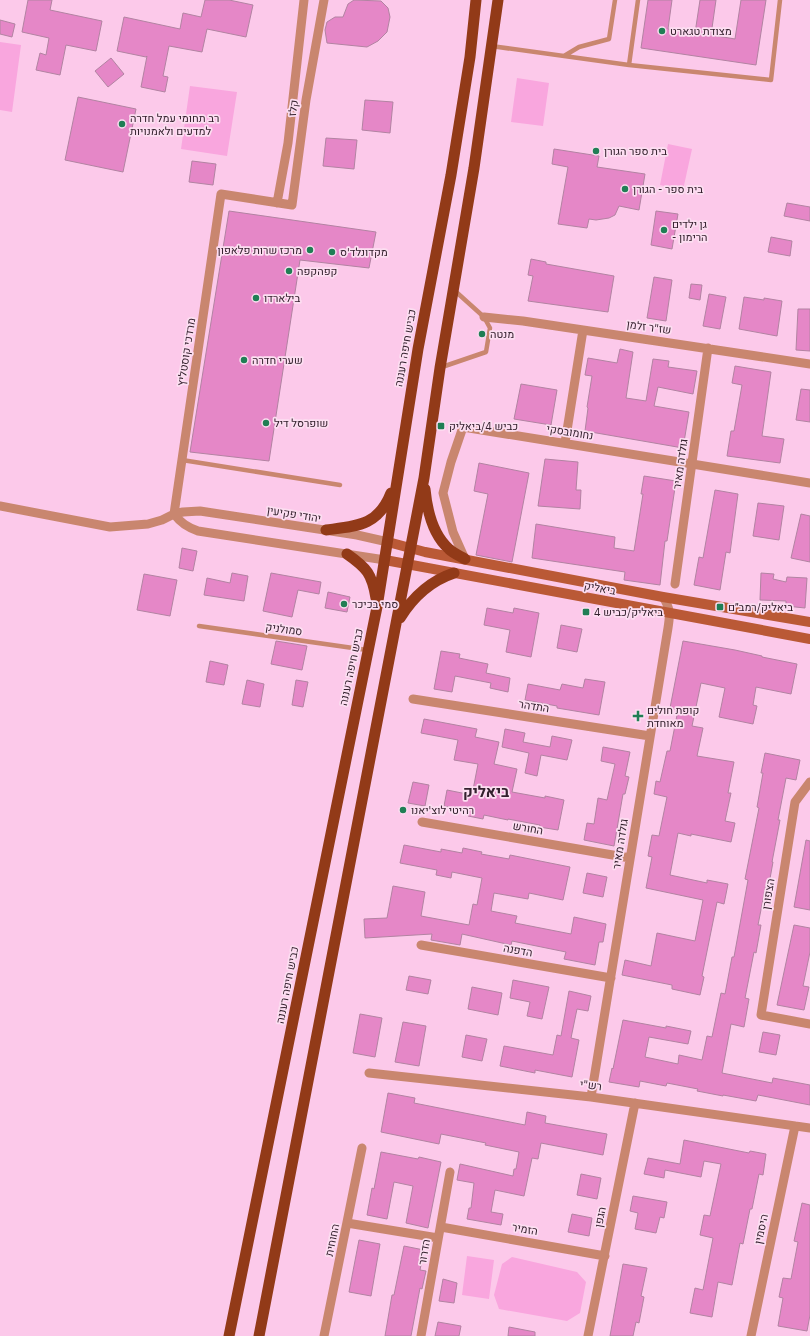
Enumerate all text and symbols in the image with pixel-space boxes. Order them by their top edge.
place label: מצודת טגארט [670,24,732,38]
marker: מצודת טגארט [657,26,667,36]
street label: קלז [285,99,301,117]
place label: רב תחומי עמל חדרה למדעים ולאמנויות [130,111,219,138]
marker: רב תחומי עמל חדרה למדעים ולאמנויות [117,119,127,129]
place label: בית ספר הגורן [604,144,667,158]
marker: בית ספר הגורן [591,146,601,156]
place label: בית ספר - הגורן [633,182,703,196]
marker: בית ספר - הגורן [620,184,630,194]
place label: גן ילדים - הרימון [672,217,708,244]
marker: גן ילדים - הרימון [659,225,669,235]
place label: מרכז שרות פלאפון [217,243,302,257]
marker: מרכז שרות פלאפון [305,245,315,255]
place label: מקדונלד'ס [340,245,388,259]
marker: מקדונלד'ס [327,247,337,257]
place label: קפהקפה [297,264,337,278]
marker: קפהקפה [284,266,294,276]
place label: בילארדו [264,291,300,305]
marker: בילארדו [251,293,261,303]
street label: כביש חיפה רעננה [391,308,419,388]
street label: מרדכי קוסטליץ [174,317,198,387]
street label: שז"ר זלמן [626,317,672,337]
place label: מנטה [490,327,514,341]
marker: מנטה [477,329,487,339]
place label: שערי חדרה [252,353,303,367]
marker: שערי חדרה [239,355,249,365]
place label: שופרסל דיל [274,416,328,430]
marker: שופרסל דיל [261,418,271,428]
place label: כביש 4/ביאליק [449,419,518,433]
marker: כביש 4/ביאליק [436,421,446,431]
street label: נחומובסקי [546,421,594,443]
street label: גולדה מאיר [670,438,690,490]
street label: יהודי פקיעין [266,503,322,525]
street label: ביאליק [583,578,617,598]
place label: סמי בכיכר [352,597,398,611]
marker: סמי בכיכר [339,599,349,609]
place label: ביאליק/רמב״ם [728,600,793,614]
marker: ביאליק/רמב״ם [715,602,725,612]
place label: ביאליק/כביש 4 [594,605,663,619]
marker: ביאליק/כביש 4 [581,607,591,617]
street label: סמולניק [265,619,303,639]
street label: כביש חיפה רעננה [336,627,366,707]
street label: התדהר [518,697,550,715]
place label: קופת חולים מאוחדת [647,703,699,730]
marker: קופת חולים מאוחדת [632,710,644,722]
district label: ביאליק [463,782,509,801]
place label: רהיטי לוצ'יאנו [411,803,474,817]
marker: רהיטי לוצ'יאנו [398,805,408,815]
street label: החורש [512,818,544,838]
street label: גולדה מאיר [609,818,631,870]
street label: הצפורן [759,878,777,910]
street label: הדפנה [502,941,534,959]
street label: כביש חיפה רעננה [273,945,301,1025]
street label: רש"י [579,1077,603,1093]
street label: הגפן [591,1205,609,1229]
street label: היסמין [751,1213,771,1245]
street label: הזמיר [511,1220,539,1238]
street label: החוחית [322,1222,342,1258]
street label: הדרור [415,1238,433,1266]

